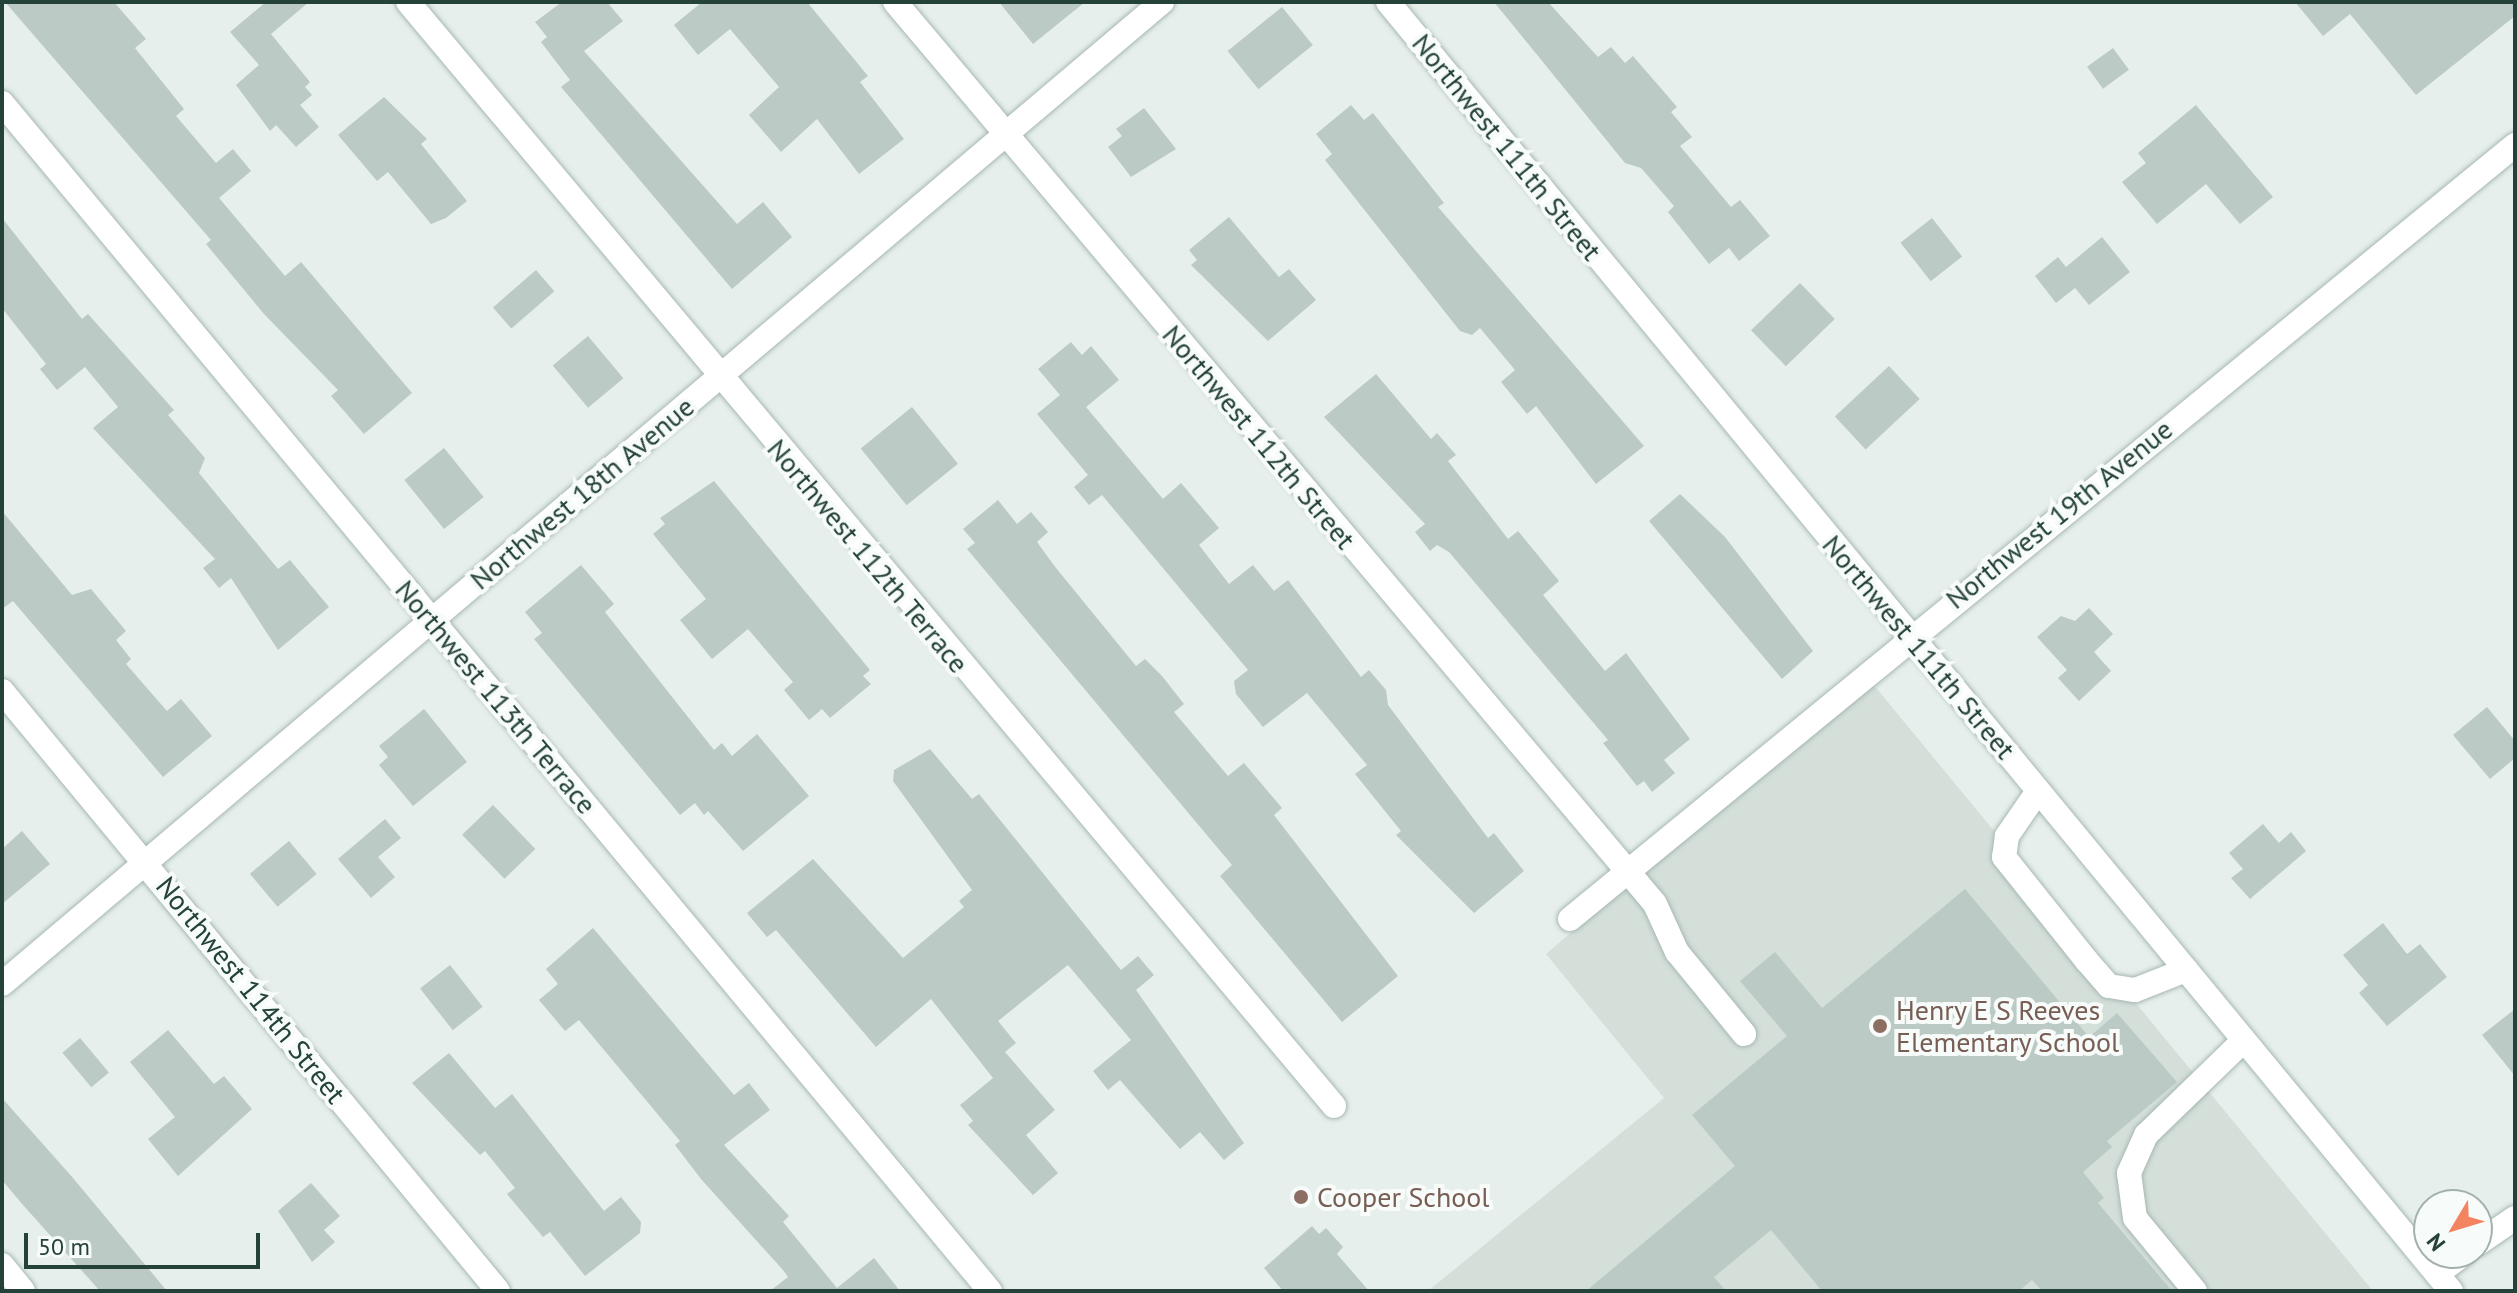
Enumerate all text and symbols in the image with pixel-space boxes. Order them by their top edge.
street label: Northwest 111th Street [1405,27,1609,267]
street label: Northwest 112th Street [1156,318,1362,556]
street label: Northwest 18th Avenue [463,389,701,597]
street label: Northwest 19th Avenue [1939,412,2179,616]
street label: Northwest 112th Terrace [760,432,976,680]
street label: Northwest 111th Street [1816,528,2022,766]
street label: Northwest 113th Terrace [388,573,604,821]
street label: Northwest 114th Street [149,870,353,1110]
place label: Henry E S Reeves Elementary School [1896,993,2120,1059]
marker: Henry E S Reeves Elementary School [1871,1017,1889,1035]
place label: Cooper School [1317,1180,1489,1214]
marker: Cooper School [1292,1188,1310,1206]
north arrow [2413,1189,2493,1269]
scale bar [28,1217,264,1267]
text: N [2420,1228,2451,1257]
text: 50 m [38,1231,90,1262]

